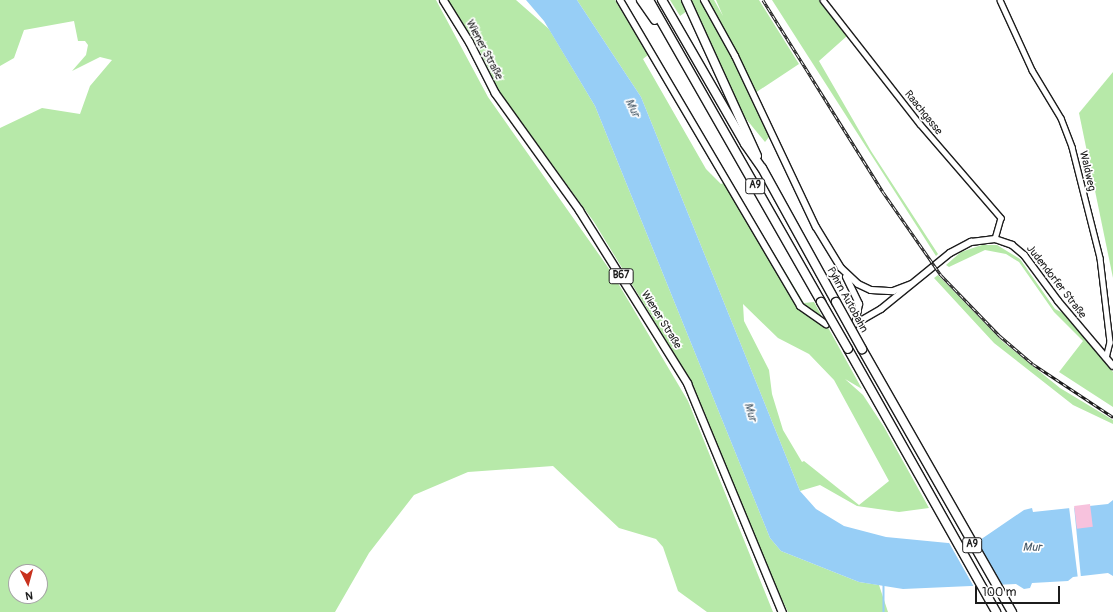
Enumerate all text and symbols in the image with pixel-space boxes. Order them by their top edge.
street label: Wiener Straße [463,18,505,82]
street label: Raachgasse [901,88,945,138]
water label: Mur [621,96,643,120]
street label: Waldweg [1076,150,1098,192]
road number: A9 [745,178,765,194]
street label: Judendorfer Straße [1023,243,1089,321]
street label: Pyhrn Autobahn [824,265,870,335]
road number: B67 [608,268,634,284]
street label: Wiener Straße [638,289,684,351]
water label: Mur [740,401,760,423]
road number: A9 [962,537,982,553]
water label: Mur [1023,541,1041,555]
north arrow [8,564,48,604]
scale bar [977,578,1062,604]
text: 100 m [982,585,1016,600]
text: N [25,589,34,602]

